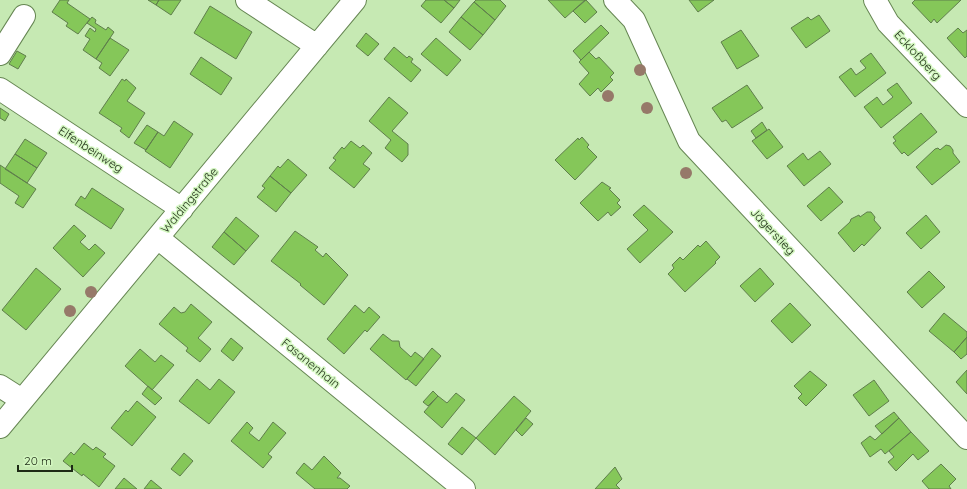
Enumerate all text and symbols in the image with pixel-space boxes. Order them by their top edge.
street label: Eckloßberg [891,27,945,83]
street label: Elfenbeinweg [56,123,126,175]
street label: Waldingstraße [157,164,221,236]
street label: Jägerstieg [747,204,799,258]
street label: Fasanenhain [279,335,343,391]
scale bar [18,447,72,473]
text: 20 m [24,453,52,468]

